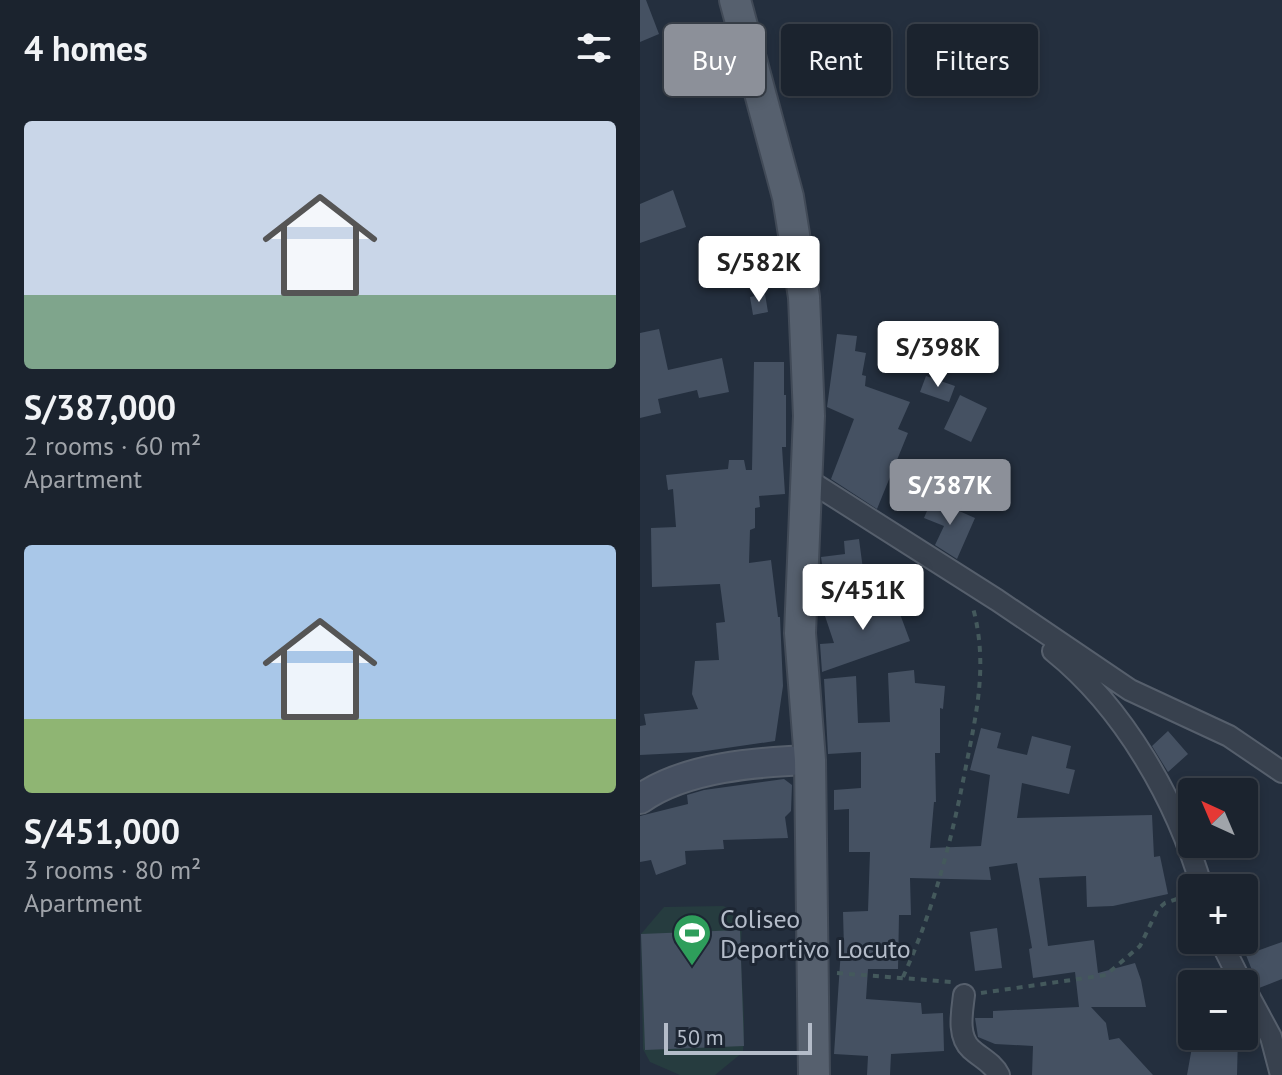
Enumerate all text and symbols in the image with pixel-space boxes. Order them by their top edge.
chip: Buy [664,24,765,96]
chip: Rent [781,24,891,96]
chip: Filters [907,24,1038,96]
text: 4 homes [24,26,148,70]
icon: filters [572,26,616,70]
icon: home [248,173,392,317]
pin: S/582K [694,236,824,304]
text: S/582K [717,245,801,278]
pin: S/398K [873,321,1003,389]
text: S/398K [896,330,980,363]
text: S/387,000 [24,385,176,429]
text: 2 rooms · 60 m² [24,429,201,462]
pin: S/387K [885,459,1015,527]
text: Apartment [24,462,142,495]
text: S/387K [908,468,992,501]
pin: S/451K [798,564,928,632]
text: S/451K [821,573,905,606]
icon: home [248,597,392,741]
north arrow [1178,778,1258,858]
map controls [1178,778,1258,1050]
text: S/451,000 [24,809,180,853]
text: 3 rooms · 80 m² [24,853,201,886]
button: + [1178,874,1258,954]
text: Apartment [24,886,142,919]
place label: Coliseo Deportivo Locuto [720,902,911,965]
sports icon: Coliseo Deportivo Locuto [671,912,713,967]
button: − [1178,970,1258,1050]
scale bar [664,1019,812,1055]
text: 50 m [676,1023,724,1051]

